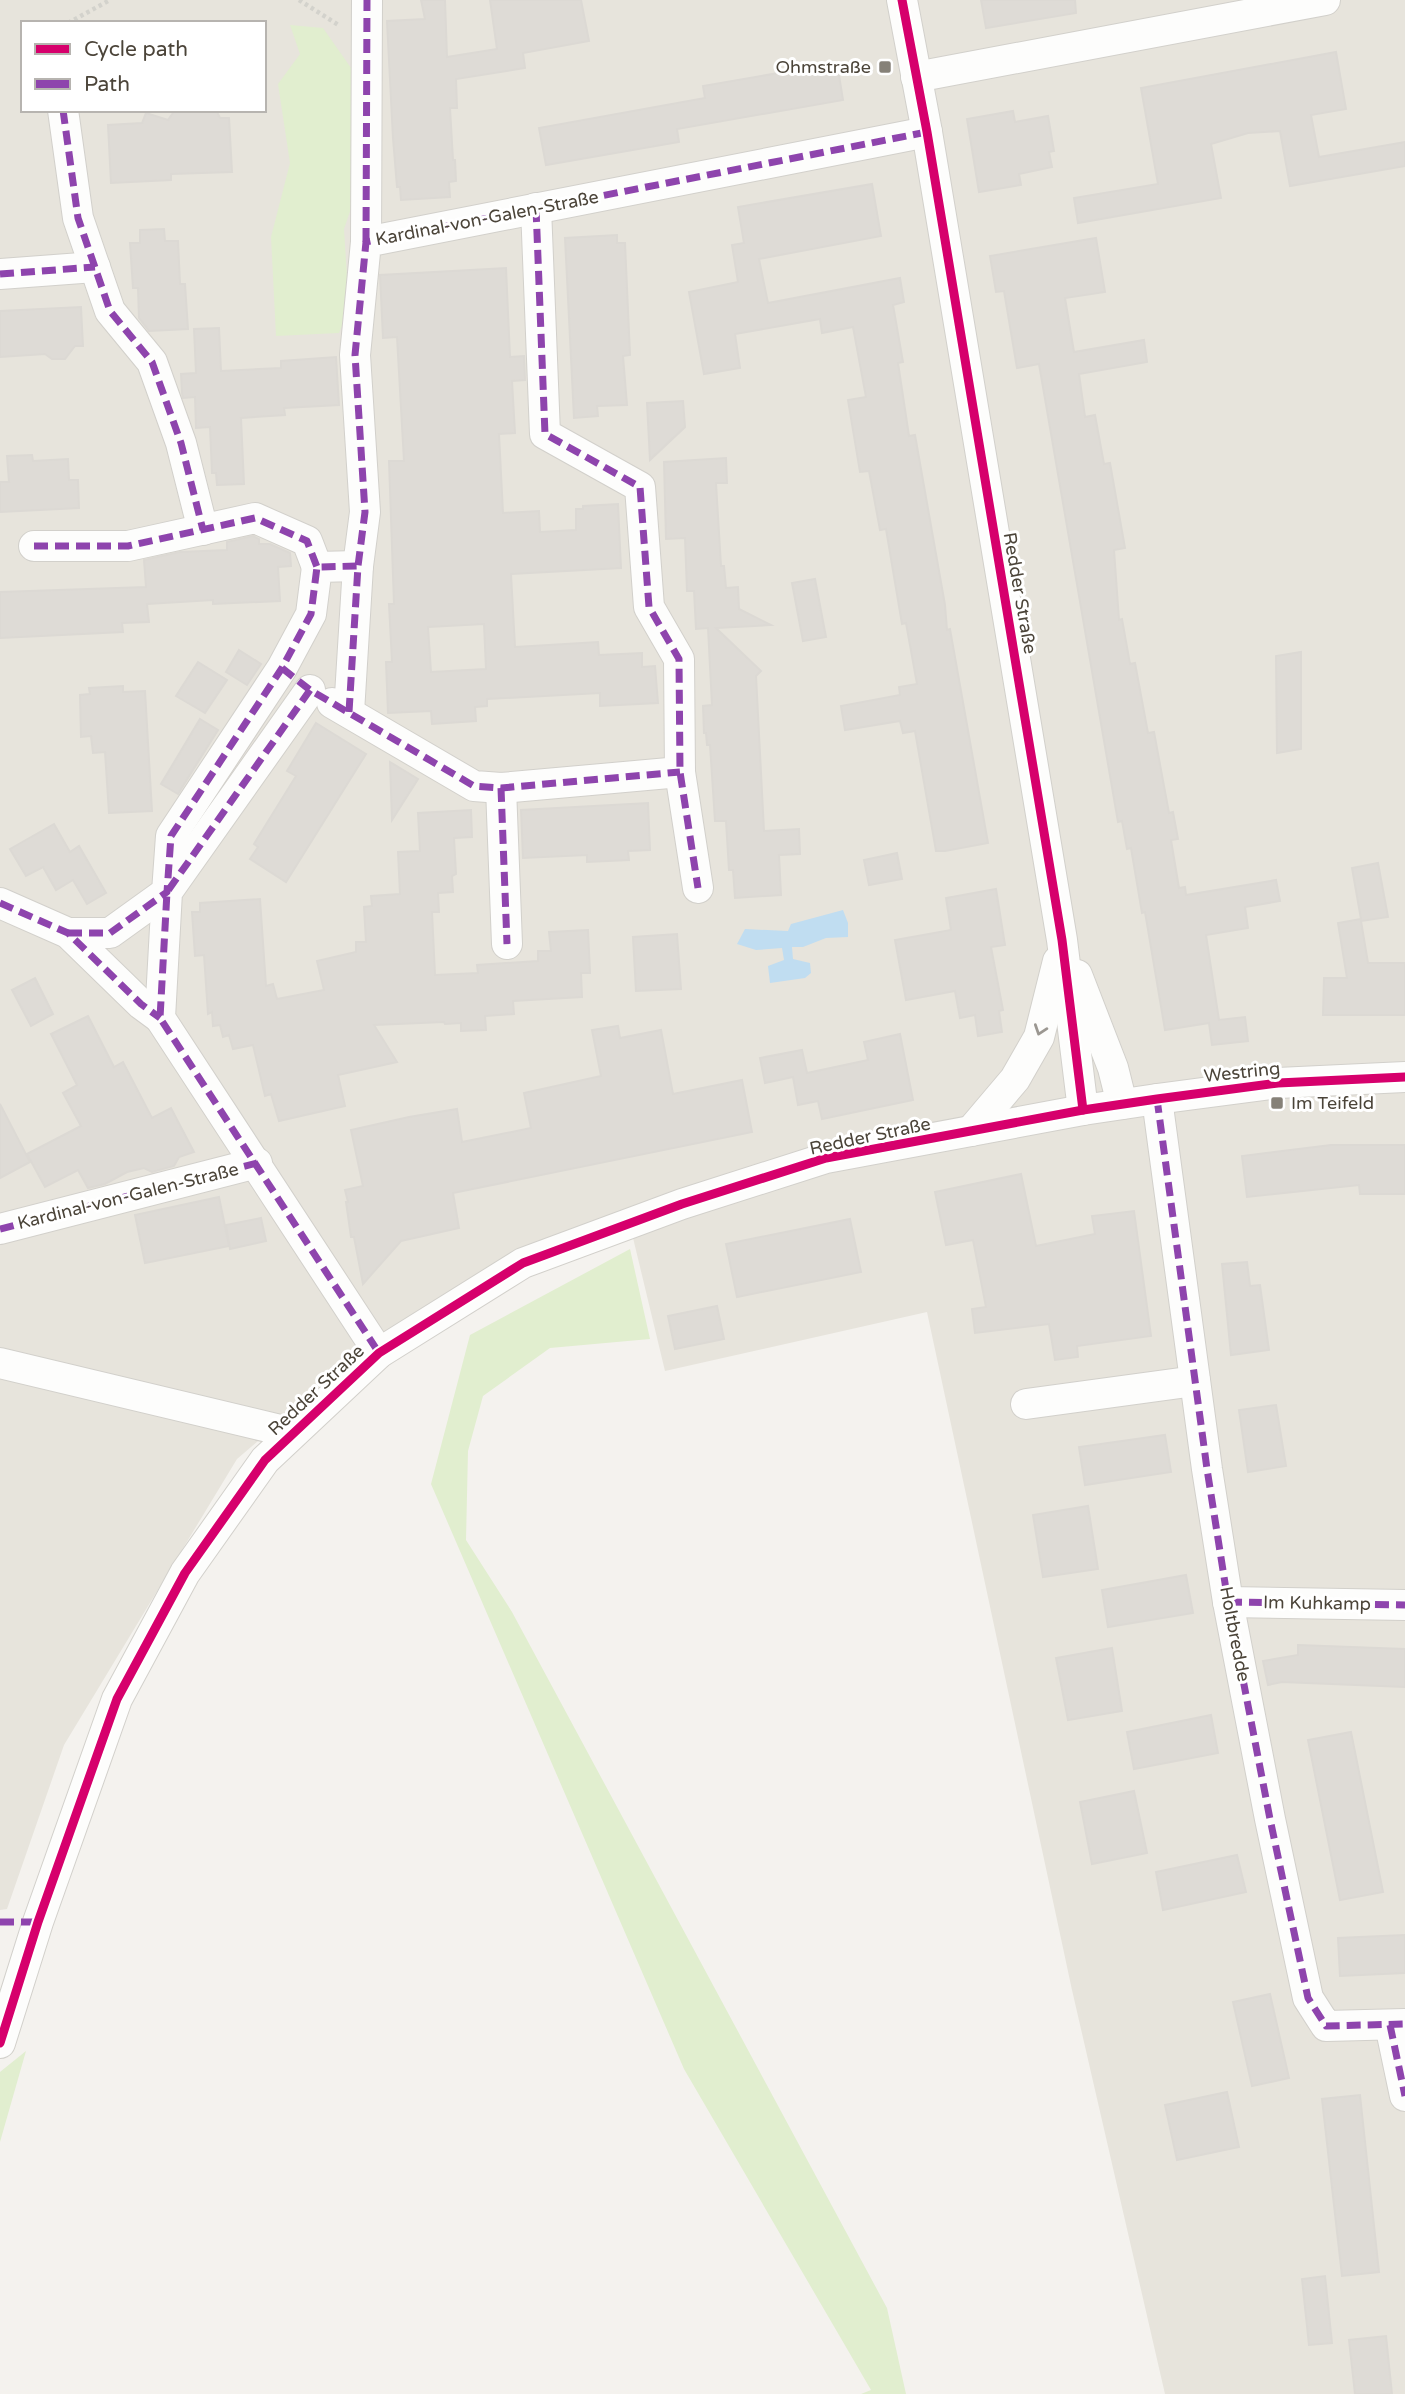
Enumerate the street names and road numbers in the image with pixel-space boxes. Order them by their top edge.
street label: Kardinal-von-Galen-Straße [373,186,601,250]
street label: Redder Straße [998,530,1042,656]
street label: Westring [1203,1057,1281,1087]
street label: Redder Straße [807,1112,933,1160]
street label: Kardinal-von-Galen-Straße [15,1158,241,1234]
street label: Redder Straße [263,1340,369,1440]
street label: Holtbredde [1215,1584,1255,1684]
street label: Im Kuhkamp [1263,1591,1371,1615]

